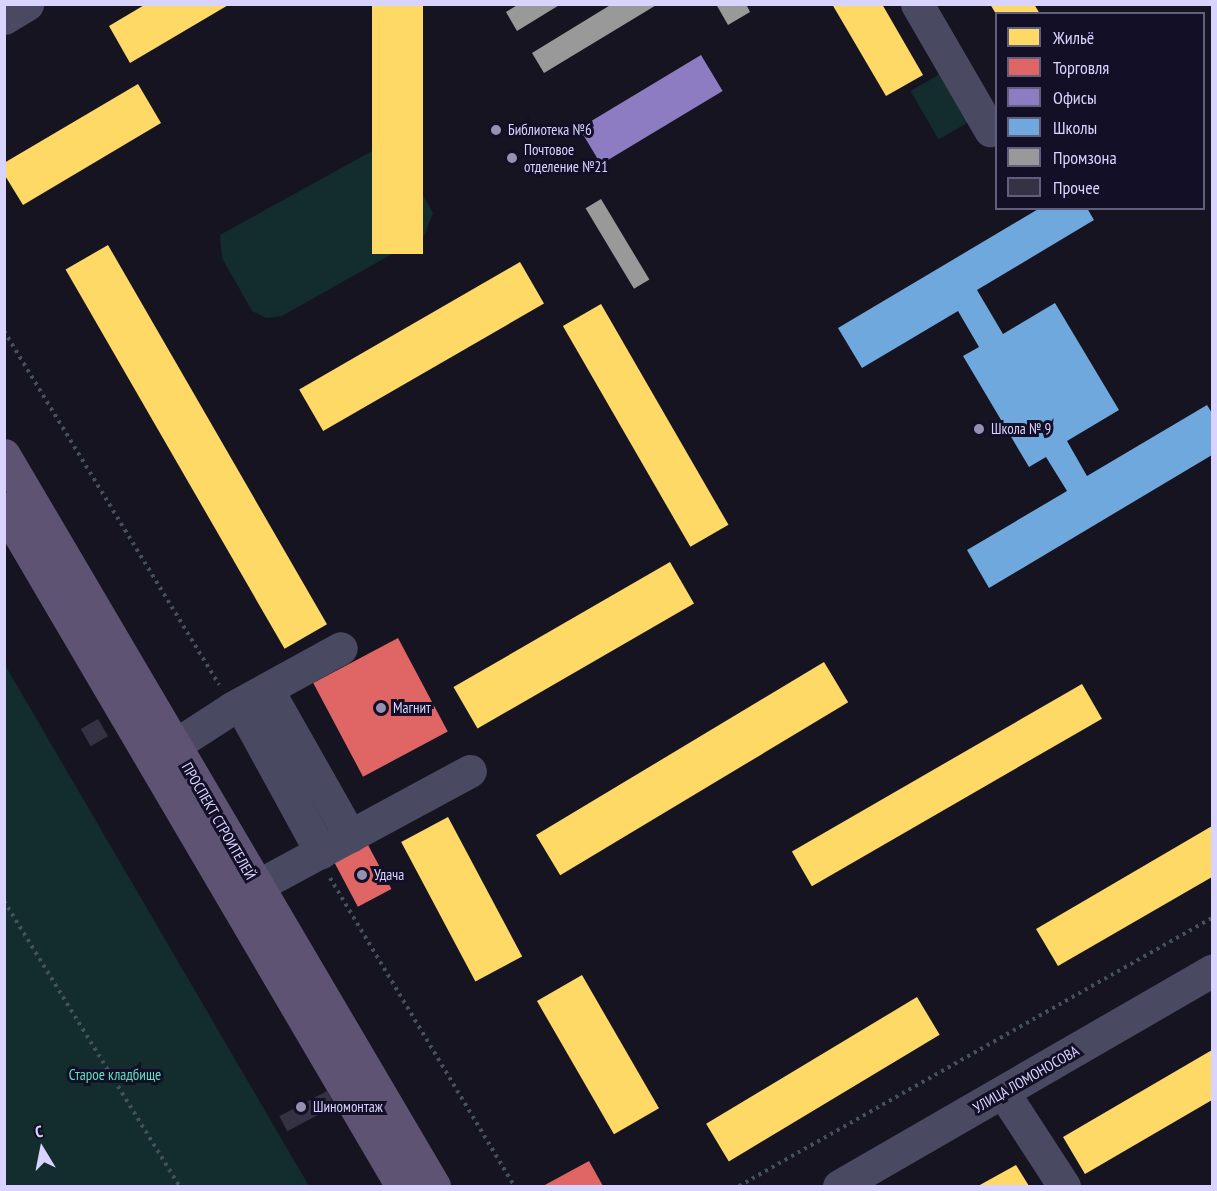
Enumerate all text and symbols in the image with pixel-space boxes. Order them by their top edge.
legend [995,12,1205,210]
text: Жильё [1053,26,1094,49]
text: Торговля [1053,56,1109,79]
text: Офисы [1053,86,1097,109]
text: Школы [1053,116,1097,139]
place label: Библиотека №6 [508,121,592,139]
marker: Библиотека №6 [489,123,503,137]
place label: Почтовое отделение №21 [524,140,608,175]
text: Промзона [1053,146,1117,169]
marker: Почтовое отделение №21 [505,151,519,165]
text: Прочее [1053,176,1100,199]
place label: Школа № 9 [991,420,1051,438]
marker: Школа № 9 [972,422,986,436]
place label: Магнит [393,699,431,717]
marker: Магнит [374,701,388,715]
street label: ПРОСПЕКТ СТРОИТЕЛЕЙ [178,759,260,883]
place label: Удача [374,866,404,884]
marker: Удача [355,868,369,882]
street label: УЛИЦА ЛОМОНОСОВА [970,1041,1082,1117]
park label: Старое кладбище [69,1066,161,1084]
place label: Шиномонтаж [313,1098,383,1116]
marker: Шиномонтаж [294,1100,308,1114]
north arrow [12,1119,72,1179]
text: С [34,1121,44,1142]

